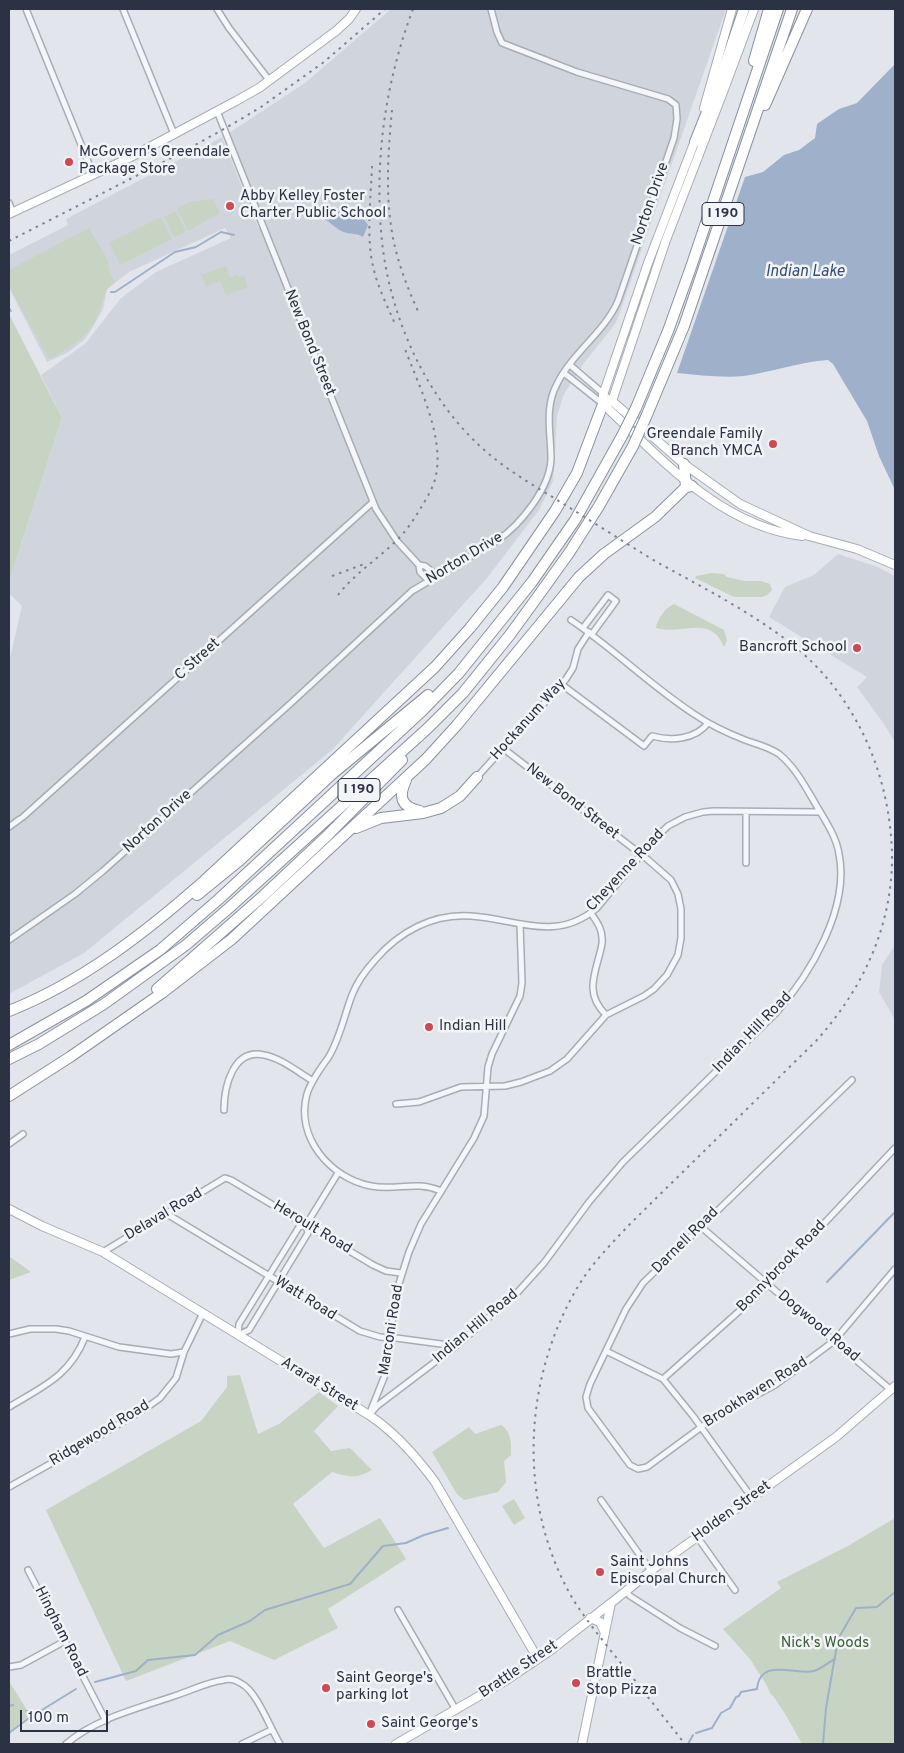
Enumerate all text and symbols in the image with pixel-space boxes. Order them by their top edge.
place label: McGovern's Greendale Package Store [79,144,230,179]
marker: McGovern's Greendale Package Store [63,156,75,168]
street label: Norton Drive [628,160,674,248]
place label: Abby Kelley Foster Charter Public School [240,188,386,223]
marker: Abby Kelley Foster Charter Public School [224,200,236,212]
road number: I 190 [702,202,744,225]
water label: Indian Lake [766,263,844,283]
street label: New Bond Street [279,287,339,399]
place label: Greendale Family Branch YMCA [646,426,763,461]
marker: Greendale Family Branch YMCA [767,438,779,450]
street label: Norton Drive [423,529,507,589]
street label: C Street [172,635,224,685]
place label: Bancroft School [739,639,847,657]
marker: Bancroft School [851,642,863,654]
street label: Hockanum Way [488,675,570,765]
street label: New Bond Street [522,760,622,844]
road number: I 190 [338,778,380,802]
street label: Norton Drive [120,786,196,858]
street label: Cheyenne Road [583,826,669,916]
street label: Indian Hill Road [710,989,796,1077]
place label: Indian Hill [439,1018,506,1036]
marker: Indian Hill [423,1021,435,1033]
street label: Delaval Road [122,1185,206,1245]
street label: Heroult Road [269,1197,355,1259]
street label: Darnell Road [649,1204,723,1278]
street label: Bonnybrook Road [734,1217,830,1317]
street label: Watt Road [271,1273,339,1325]
street label: Marconi Road [376,1283,408,1377]
street label: Indian Hill Road [430,1286,522,1368]
street label: Dogwood Road [773,1287,863,1367]
street label: Ararat Street [277,1354,361,1416]
street label: Brookhaven Road [701,1354,811,1432]
street label: Ridgewood Road [47,1397,153,1471]
street label: Holden Street [689,1477,775,1547]
place label: Saint Johns Episcopal Church [610,1554,726,1589]
marker: Saint Johns Episcopal Church [594,1566,606,1578]
street label: Hingham Road [30,1584,90,1680]
park label: Nick's Woods [781,1635,869,1653]
street label: Brattle Street [476,1637,562,1703]
place label: Brattle Stop Pizza [586,1665,657,1700]
place label: Saint George's parking lot [336,1670,433,1705]
marker: Brattle Stop Pizza [570,1677,582,1689]
marker: Saint George's parking lot [320,1682,332,1694]
scale bar [22,1700,110,1732]
text: 100 m [28,1709,69,1728]
place label: Saint George's [381,1715,478,1733]
marker: Saint George's [365,1718,377,1730]

